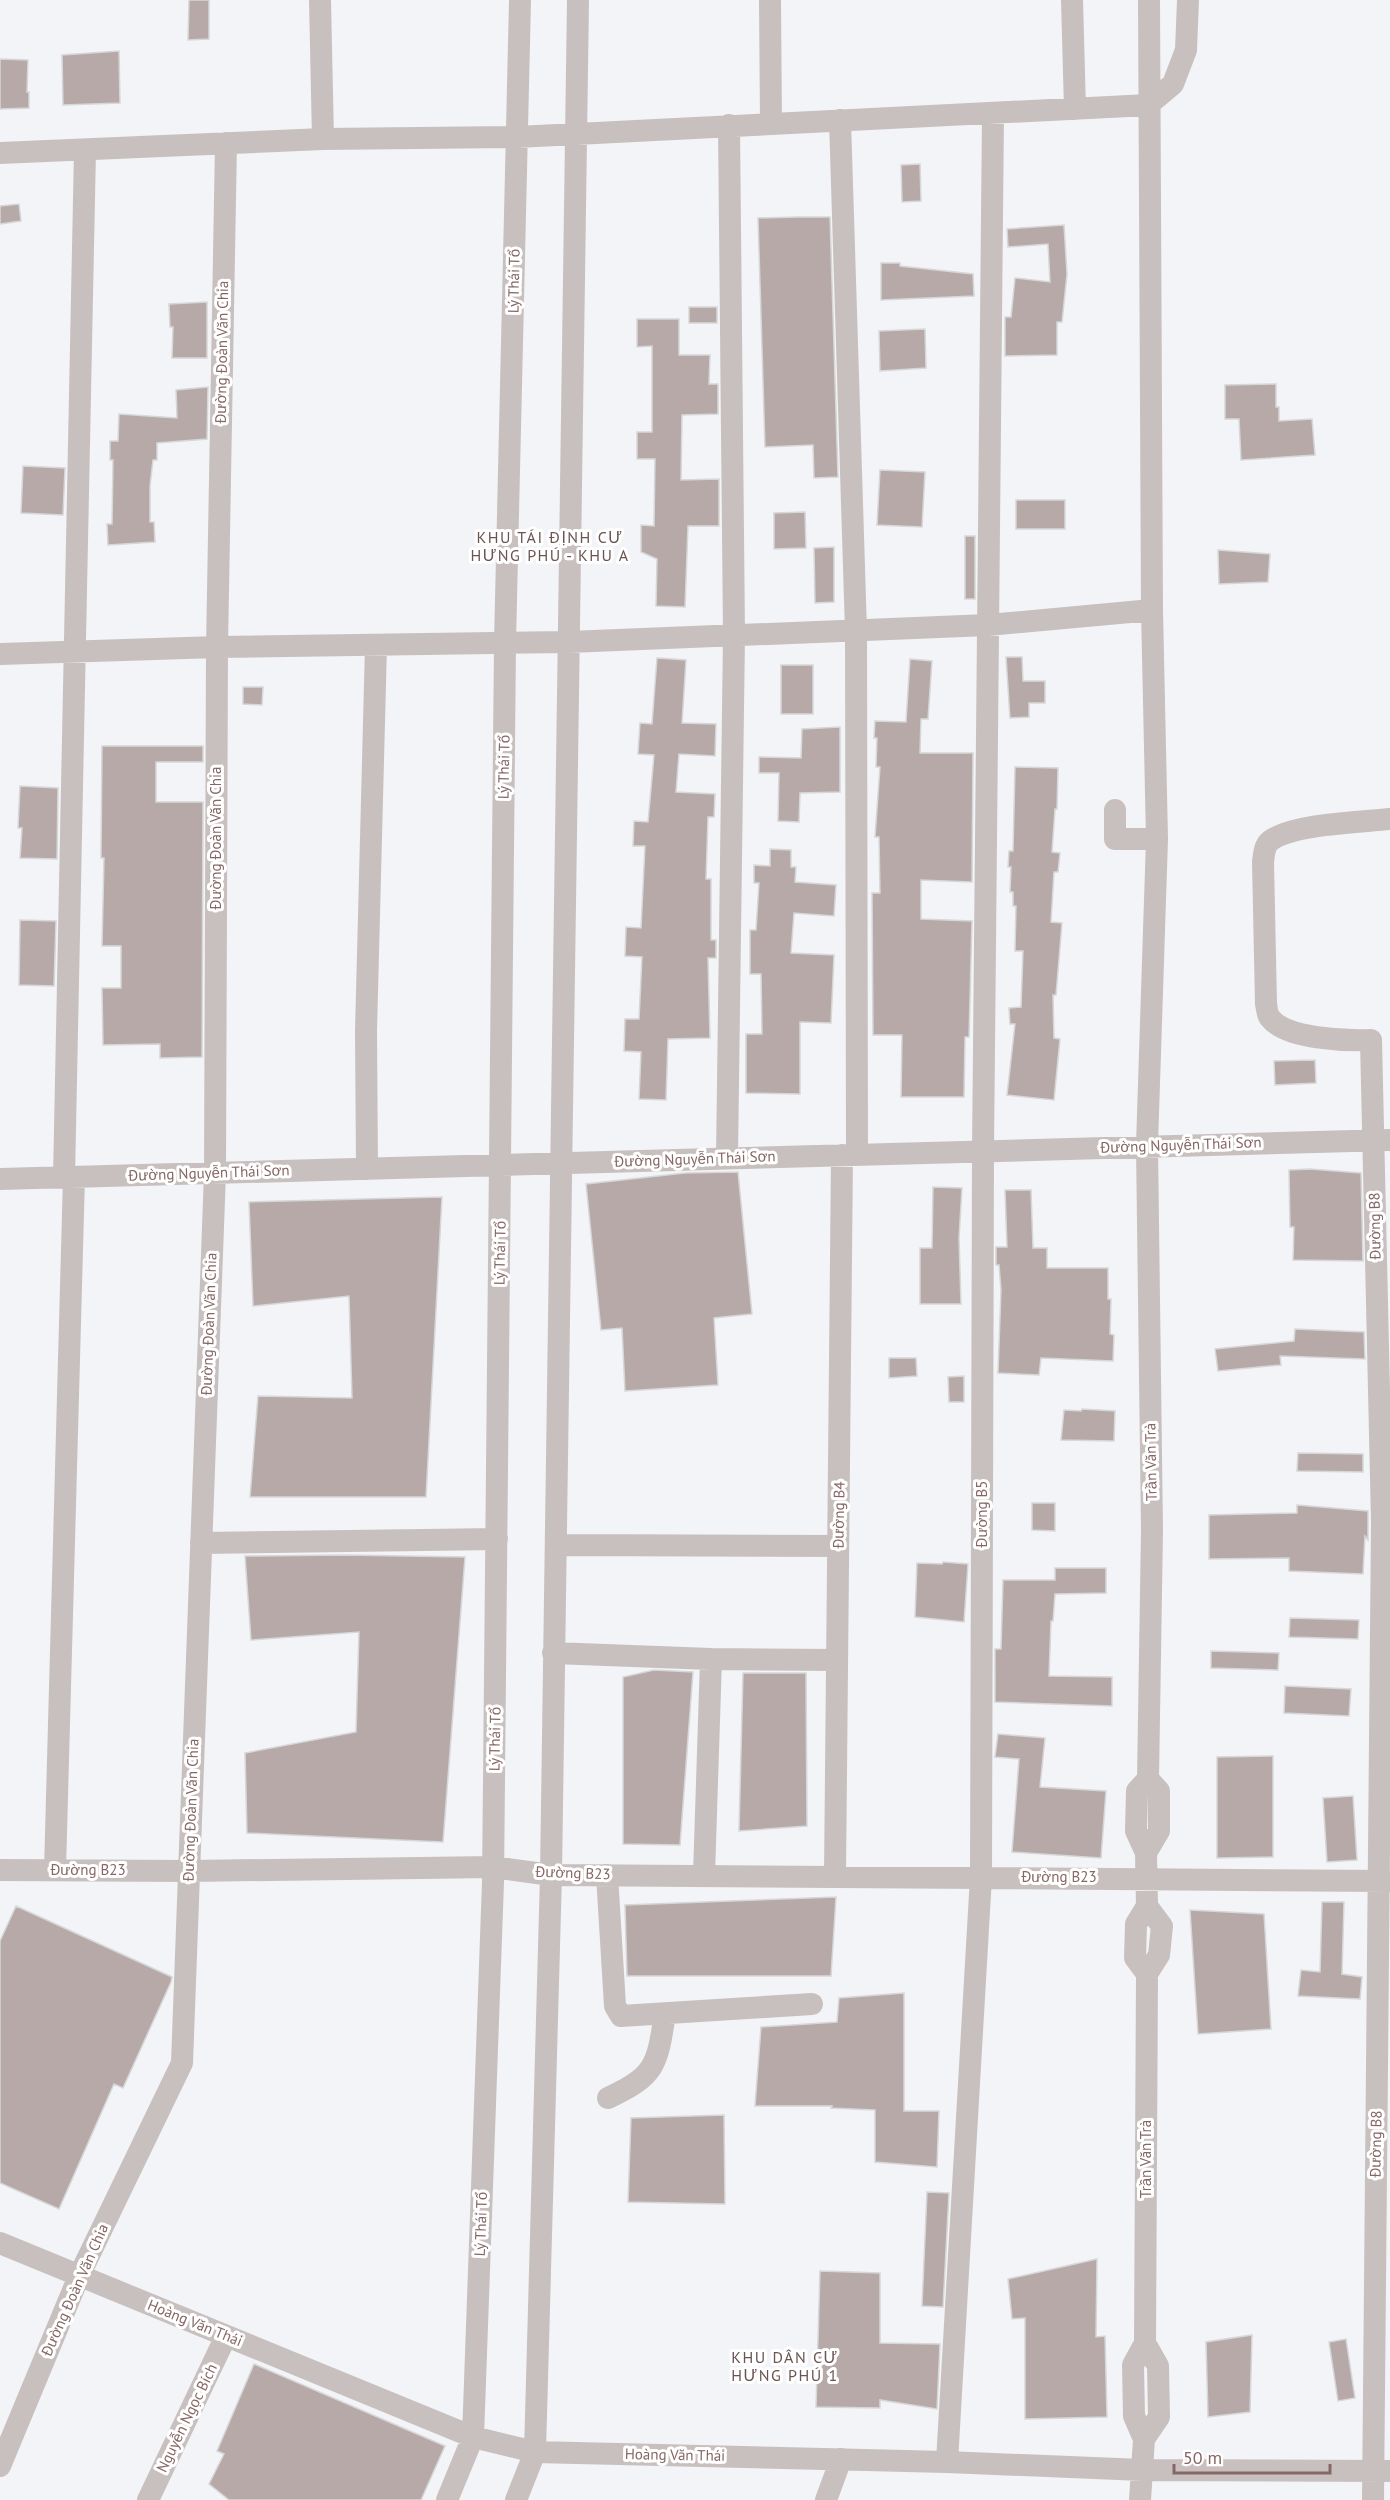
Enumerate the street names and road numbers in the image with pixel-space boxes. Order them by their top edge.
street label: Lý Thái Tổ [503,249,524,313]
street label: Đường Đoàn Văn Chia [211,280,232,425]
street label: Lý Thái Tổ [493,735,514,799]
street label: Đường Đoàn Văn Chia [206,767,225,910]
street label: Đường Nguyễn Thái Sơn [1099,1132,1262,1157]
street label: Đường Nguyễn Thái Sơn [613,1146,776,1171]
street label: Đường Nguyễn Thái Sơn [127,1160,290,1185]
street label: Đường B8 [1364,1192,1385,1261]
street label: Lý Thái Tổ [489,1221,510,1285]
street label: Đường Đoàn Văn Chia [196,1252,220,1397]
street label: Trần Văn Trà [1140,1423,1161,1501]
street label: Đường B4 [828,1481,849,1550]
street label: Đường B5 [972,1481,991,1548]
street label: Lý Thái Tổ [484,1707,505,1771]
street label: Đường Đoàn Văn Chia [178,1738,202,1883]
street label: Đường B23 [49,1860,126,1879]
street label: Đường B23 [534,1862,611,1883]
street label: Đường B23 [1020,1867,1097,1886]
street label: Đường B8 [1365,2110,1386,2179]
street label: Trần Văn Trà [1136,2120,1155,2198]
street label: Lý Thái Tổ [470,2191,491,2257]
street label: Đường Đoàn Văn Chia [36,2221,112,2360]
street label: Hoàng Văn Thái [145,2295,245,2350]
street label: Nguyễn Ngọc Bích [152,2360,221,2475]
street label: Hoàng Văn Thái [625,2444,725,2465]

